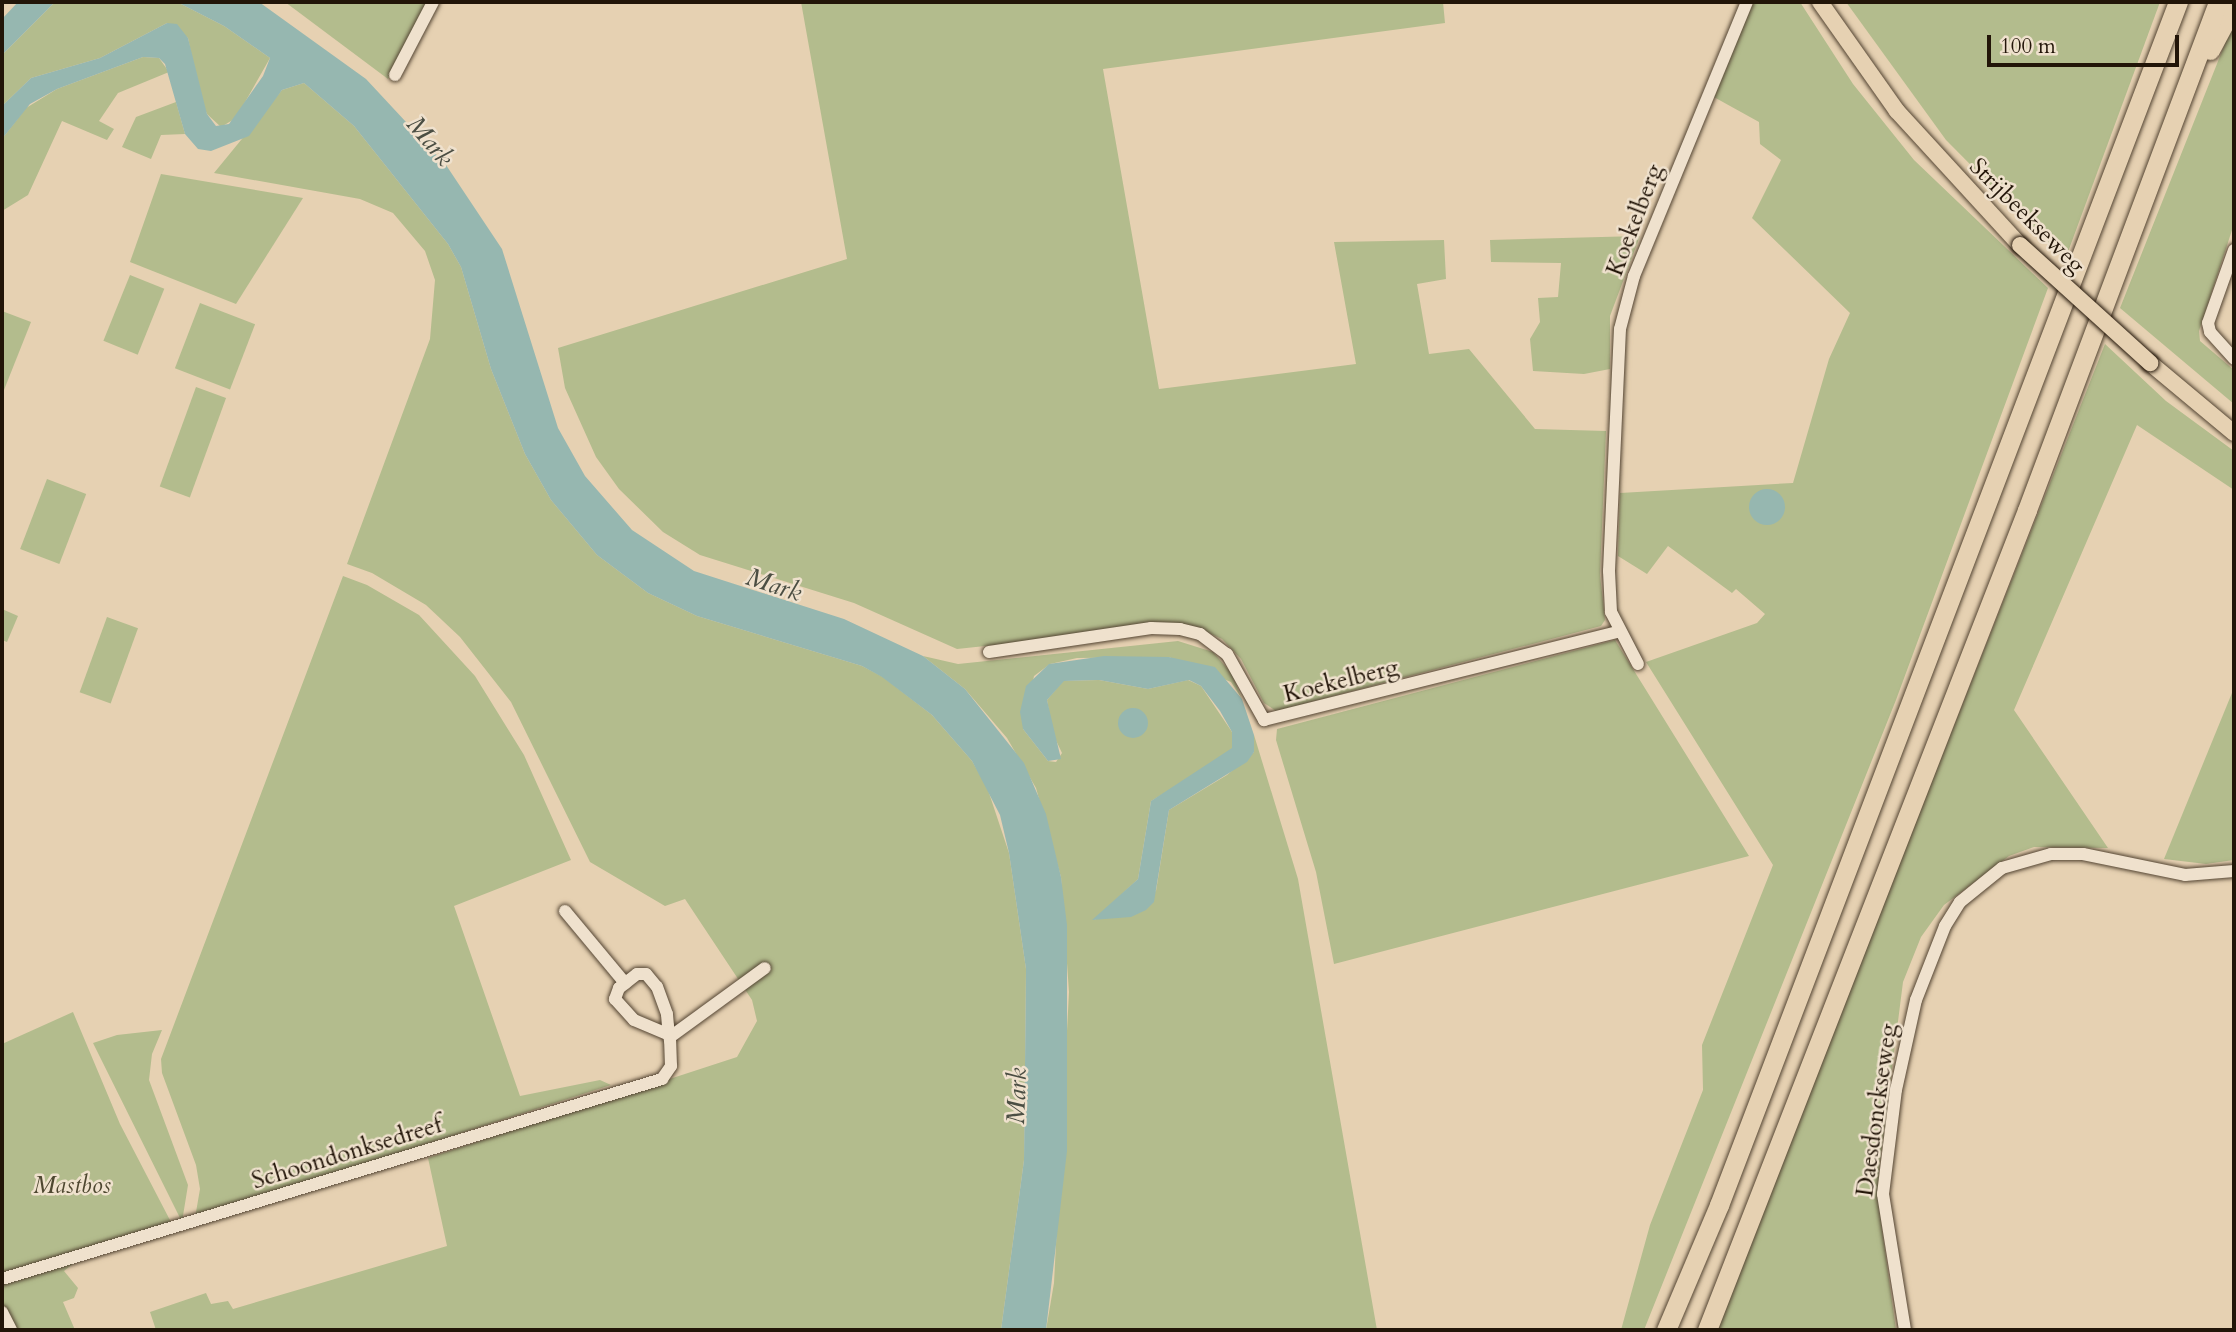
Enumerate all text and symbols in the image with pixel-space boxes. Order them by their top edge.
scale bar [1991,21,2184,65]
text: 100 m [2000,32,2056,61]
water label: Mark [400,109,460,173]
street label: Strijbeekseweg [1963,152,2091,280]
street label: Koekelberg [1600,160,1670,280]
water label: Mark [742,561,806,609]
street label: Koekelberg [1280,653,1402,709]
street label: Daesdonckseweg [1851,1022,1903,1198]
water label: Mark [1000,1067,1034,1125]
street label: Schoondonksedreef [248,1110,446,1196]
park label: Mastbos [33,1172,111,1200]

